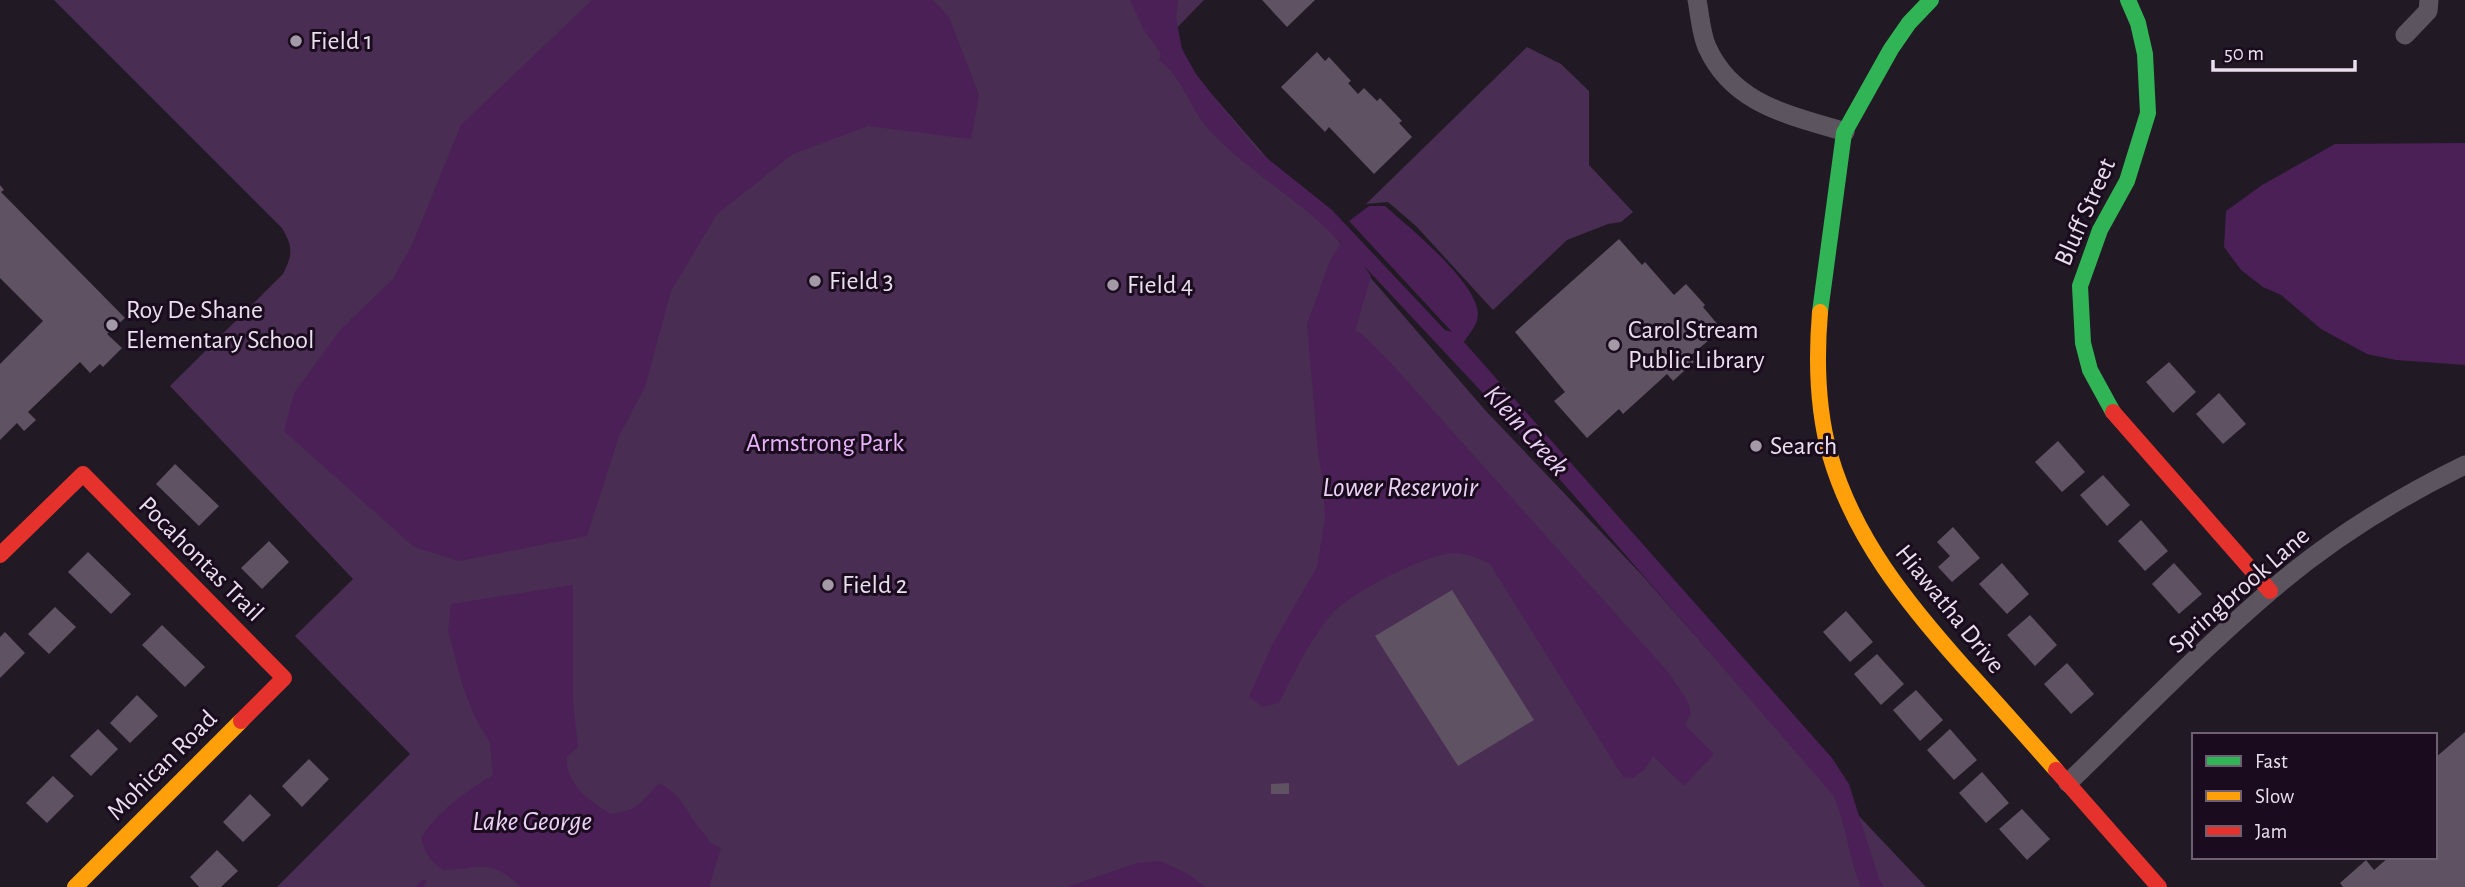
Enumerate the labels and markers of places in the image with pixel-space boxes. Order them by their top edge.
place label: Field 1 [310,28,373,54]
marker: Field 1 [288,33,304,49]
place label: Field 3 [829,268,893,294]
place label: Field 4 [1127,272,1193,298]
marker: Field 3 [807,273,823,289]
marker: Field 4 [1105,277,1121,293]
place label: Roy De Shane Elementary School [126,297,315,353]
marker: Roy De Shane Elementary School [104,317,120,333]
place label: Carol Stream Public Library [1628,317,1765,373]
marker: Carol Stream Public Library [1606,337,1622,353]
place label: Search [1770,433,1837,459]
marker: Search [1748,438,1764,454]
place label: Field 2 [842,572,908,598]
marker: Field 2 [820,577,836,593]

